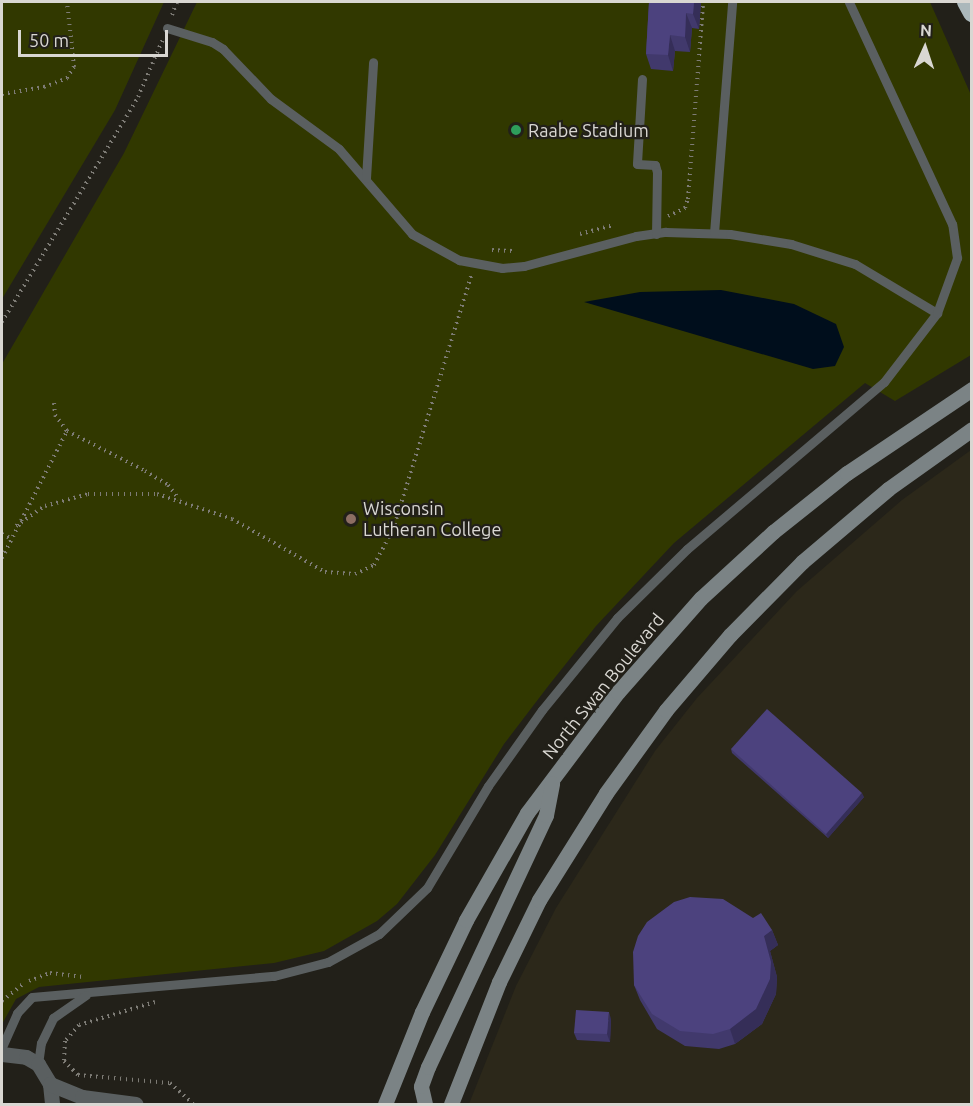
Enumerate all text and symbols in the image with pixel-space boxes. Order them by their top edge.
scale bar [21,18,171,56]
north arrow [895,18,955,78]
text: N [920,21,932,39]
text: 50 m [29,30,69,50]
place label: Raabe Stadium [528,119,649,141]
marker: Raabe Stadium [509,123,523,137]
place label: Wisconsin Lutheran College [363,498,501,540]
marker: Wisconsin Lutheran College [344,512,358,526]
street label: North Swan Boulevard [538,609,668,763]

